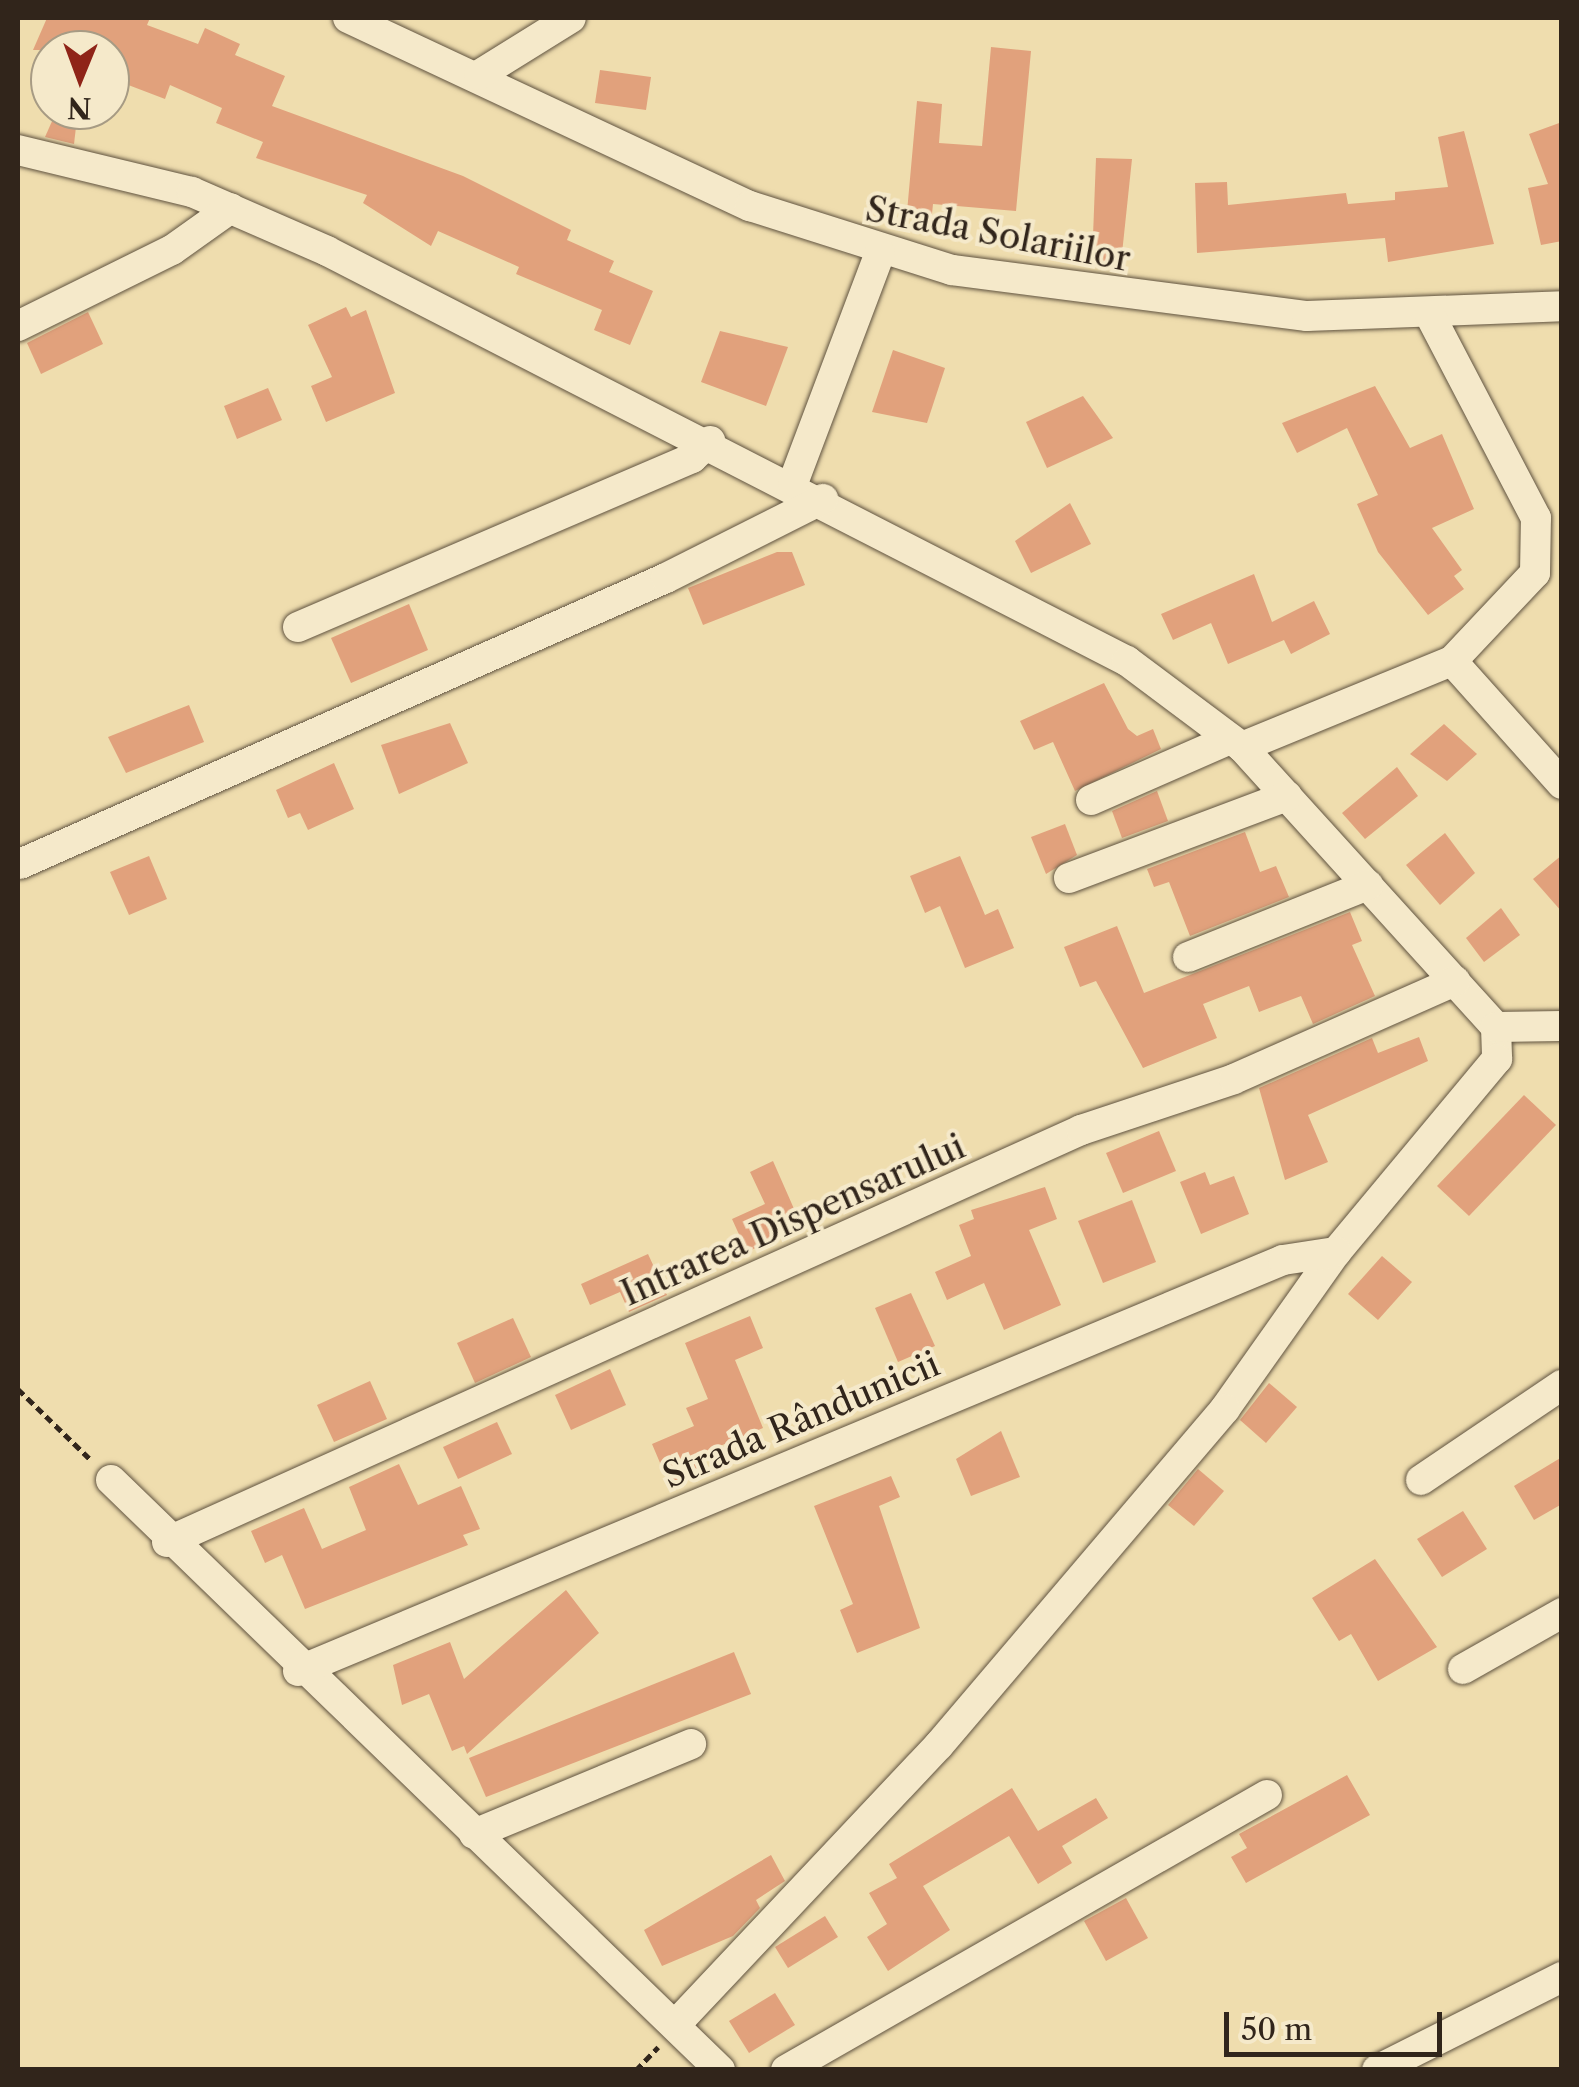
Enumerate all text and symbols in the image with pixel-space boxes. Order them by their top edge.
north arrow [30,30,130,130]
text: N [67,91,92,125]
street label: Strada Solariilor [862,188,1134,280]
street label: Intrarea Dispensarului [614,1125,972,1315]
street label: Strada Rândunicii [656,1343,946,1497]
scale bar [1229,1992,1446,2054]
text: 50 m [1241,2011,1312,2048]

